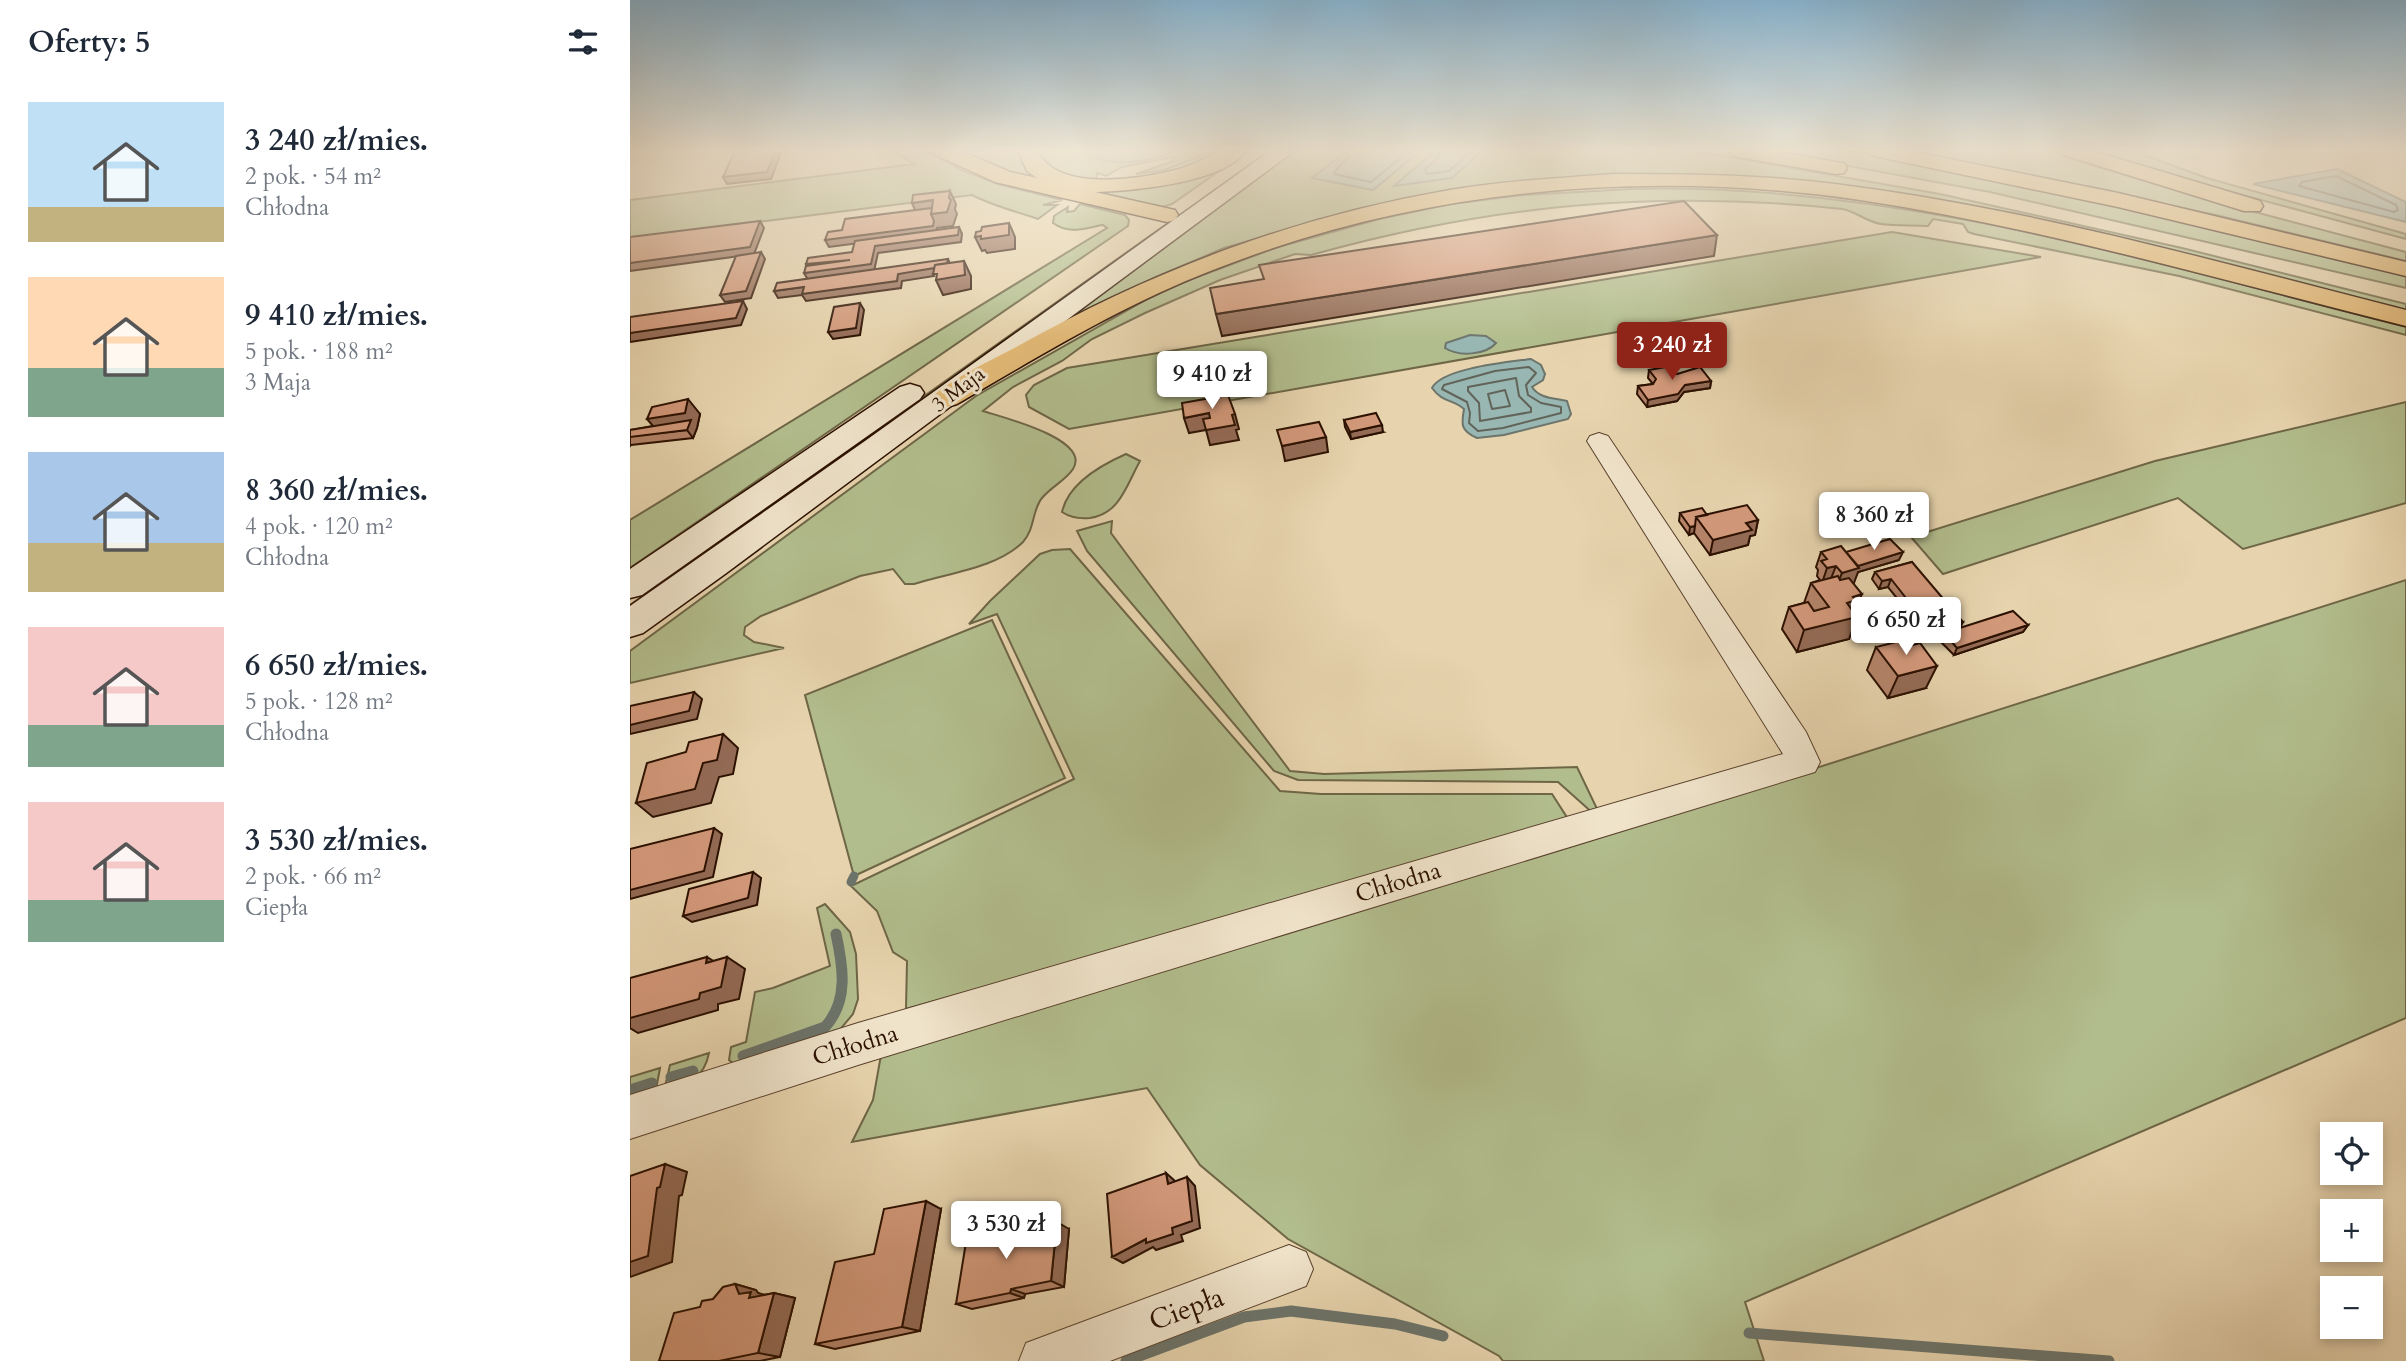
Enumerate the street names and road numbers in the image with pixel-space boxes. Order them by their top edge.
street label: 3 Maja [926,360,991,419]
street label: Chłodna [1351,854,1446,911]
street label: Chłodna [808,1017,903,1074]
street label: Ciepła [1144,1278,1229,1340]

